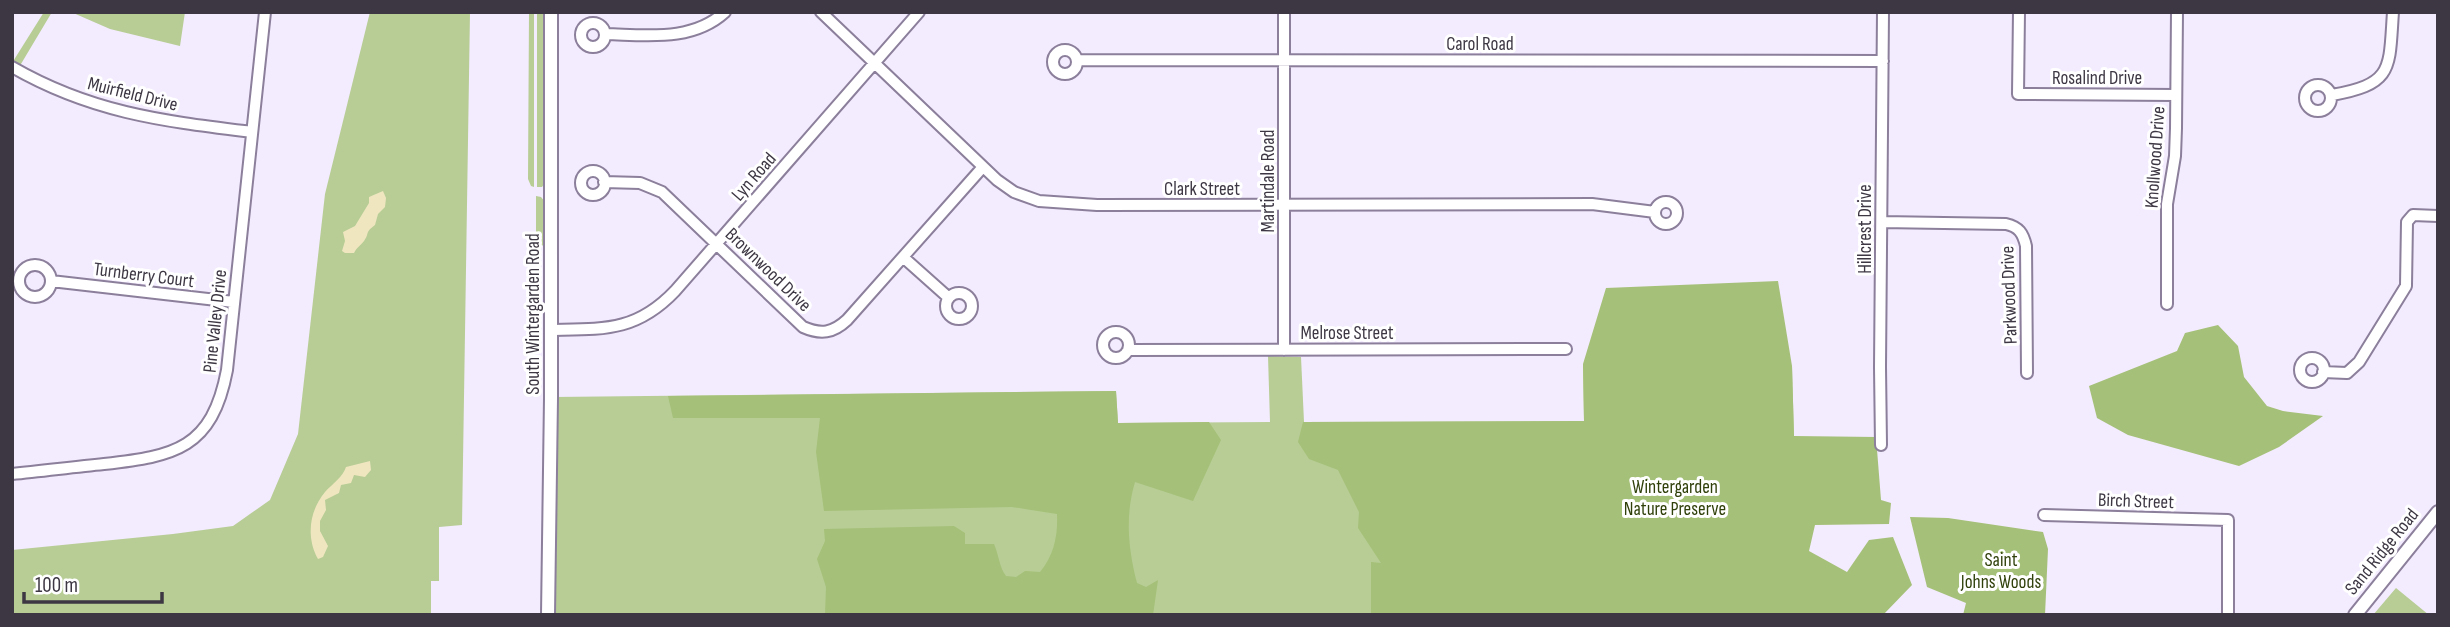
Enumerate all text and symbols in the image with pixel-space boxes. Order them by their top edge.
street label: Carol Road [1446,33,1514,56]
street label: Rosalind Drive [2052,67,2142,90]
street label: Muirfield Drive [85,72,180,117]
street label: Knollwood Drive [2140,105,2171,209]
street label: Martindale Road [1257,130,1280,232]
street label: Lyn Road [727,148,781,206]
street label: Clark Street [1164,178,1240,201]
street label: Hillcrest Drive [1854,184,1877,274]
street label: Brownwood Drive [720,223,816,317]
street label: South Wintergarden Road [522,233,545,395]
street label: Parkwood Drive [1996,245,2023,344]
street label: Turnberry Court [92,258,196,293]
street label: Pine Valley Drive [199,268,232,374]
street label: Melrose Street [1300,322,1394,345]
park label: Wintergarden Nature Preserve [1624,476,1726,521]
street label: Birch Street [2098,489,2175,514]
street label: Sand Ridge Road [2340,504,2424,600]
park label: Saint Johns Woods [1960,549,2041,594]
scale bar [24,560,163,604]
text: 100 m [35,573,78,598]

